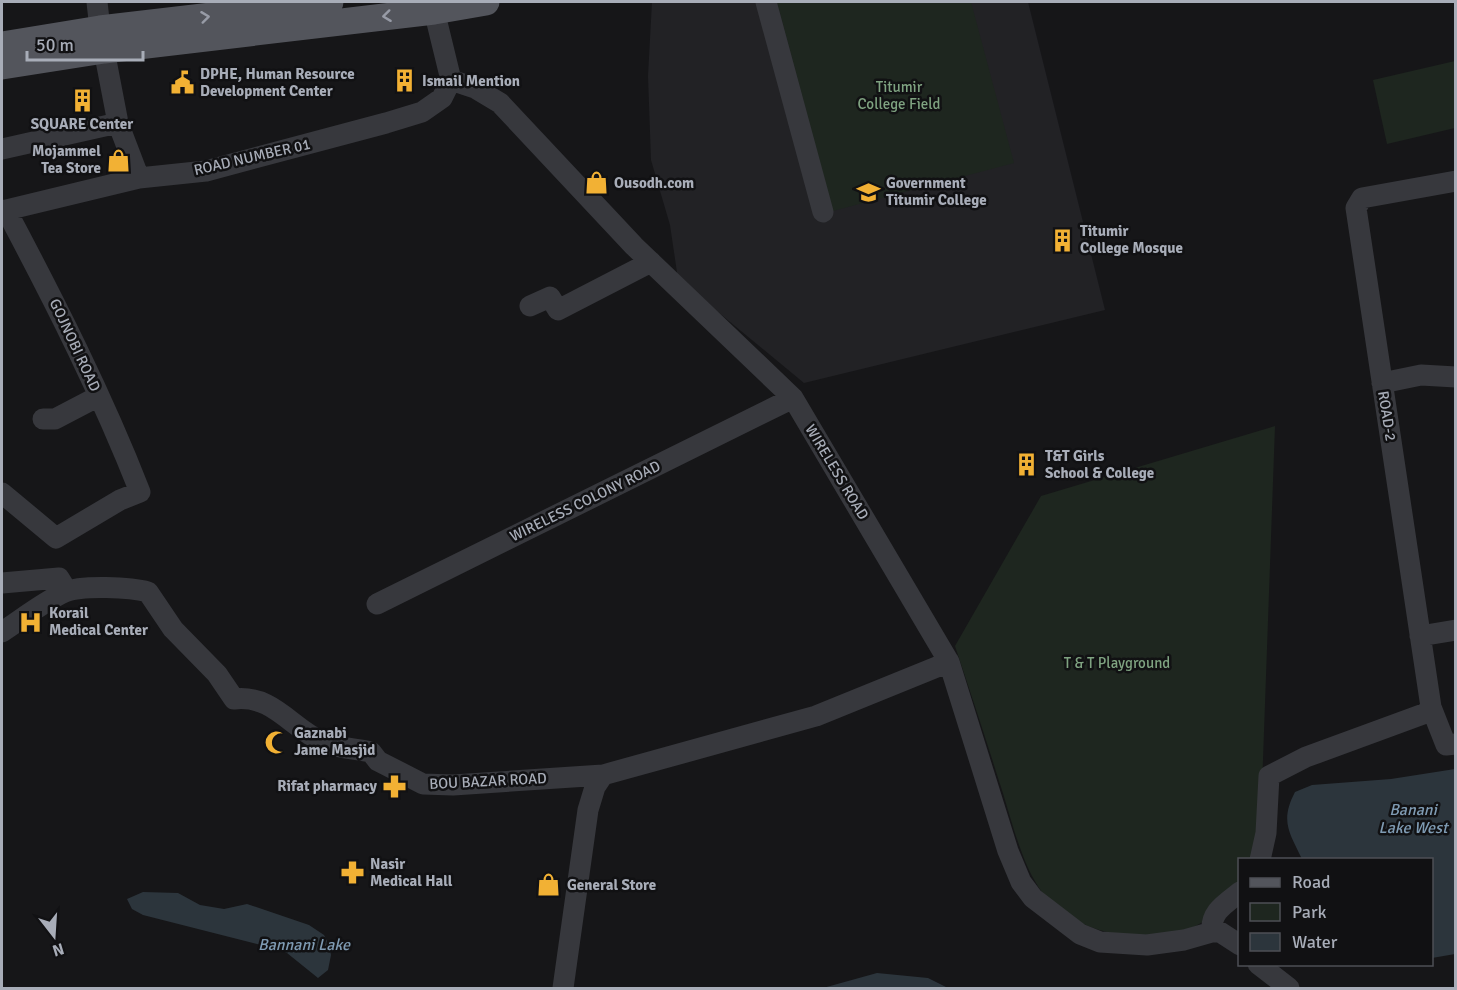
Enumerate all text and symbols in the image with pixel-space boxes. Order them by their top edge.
one-way arrow [382,10,392,22]
one-way arrow [200,11,210,23]
scale bar [27,24,142,62]
text: 50 m [36,34,74,56]
place label: DPHE, Human Resource Development Center [200,65,355,100]
building icon: Ismail Mention [391,68,417,94]
public building icon: DPHE, Human Resource Development Center [169,70,195,96]
place label: Ismail Mention [422,72,520,90]
park label: Titumir College Field [857,78,941,113]
building icon: SQUARE Center [69,87,95,113]
place label: SQUARE Center [31,115,133,133]
street label: ROAD NUMBER 01 [192,135,312,179]
place label: Mojammel Tea Store [32,142,101,177]
shop icon: Mojammel Tea Store [106,147,132,173]
shop icon: Ousodh.com [583,170,609,196]
place label: Ousodh.com [614,174,694,192]
place label: Government Titumir College [886,174,987,209]
school or university icon: Government Titumir College [855,179,881,205]
place label: Titumir College Mosque [1080,222,1183,257]
building icon: Titumir College Mosque [1049,227,1075,253]
street label: GOJNOBI ROAD [46,296,104,394]
street label: ROAD-2 [1374,390,1400,442]
street label: WIRELESS ROAD [801,421,873,523]
place label: T&T Girls School & College [1045,447,1154,482]
building icon: T&T Girls School & College [1014,452,1040,478]
street label: WIRELESS COLONY ROAD [507,457,663,545]
place label: Korail Medical Center [49,604,148,639]
hospital icon: Korail Medical Center [18,609,44,635]
park label: T & T Playground [1064,654,1170,672]
place label: Gaznabi Jame Masjid [294,724,375,759]
mosque icon: Gaznabi Jame Masjid [263,729,289,755]
street label: BOU BAZAR ROAD [429,769,547,793]
pharmacy icon: Rifat pharmacy [382,773,408,799]
place label: Rifat pharmacy [277,777,378,795]
water label: Banani Lake West [1378,800,1450,838]
place label: Nasir Medical Hall [370,855,453,890]
legend [1238,858,1433,966]
pharmacy icon: Nasir Medical Hall [339,860,365,886]
text: Road [1292,871,1331,893]
shop icon: General Store [536,872,562,898]
place label: General Store [567,876,656,894]
text: Park [1292,901,1327,923]
north arrow [24,906,84,966]
text: Water [1292,931,1338,953]
water label: Bannani Lake [258,935,351,955]
text: N [50,938,66,961]

